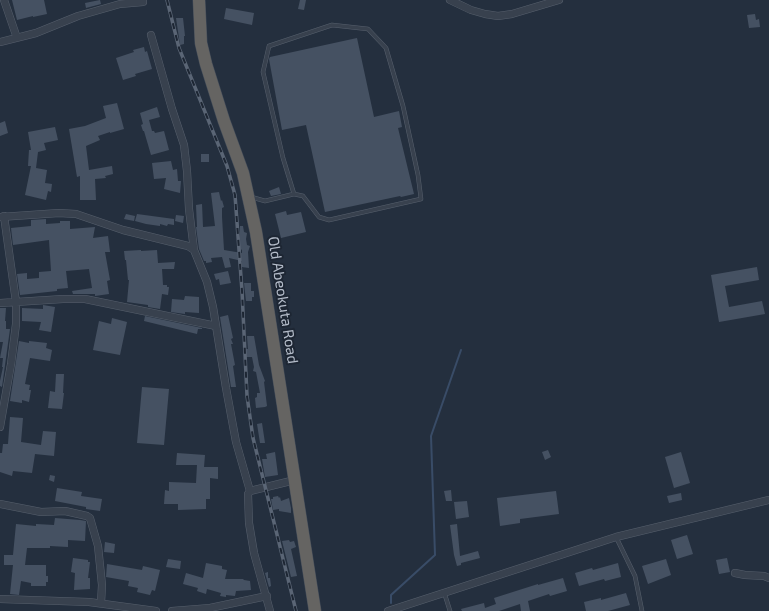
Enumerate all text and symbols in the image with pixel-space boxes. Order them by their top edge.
street label: Old Abeokuta Road [264,235,302,365]

